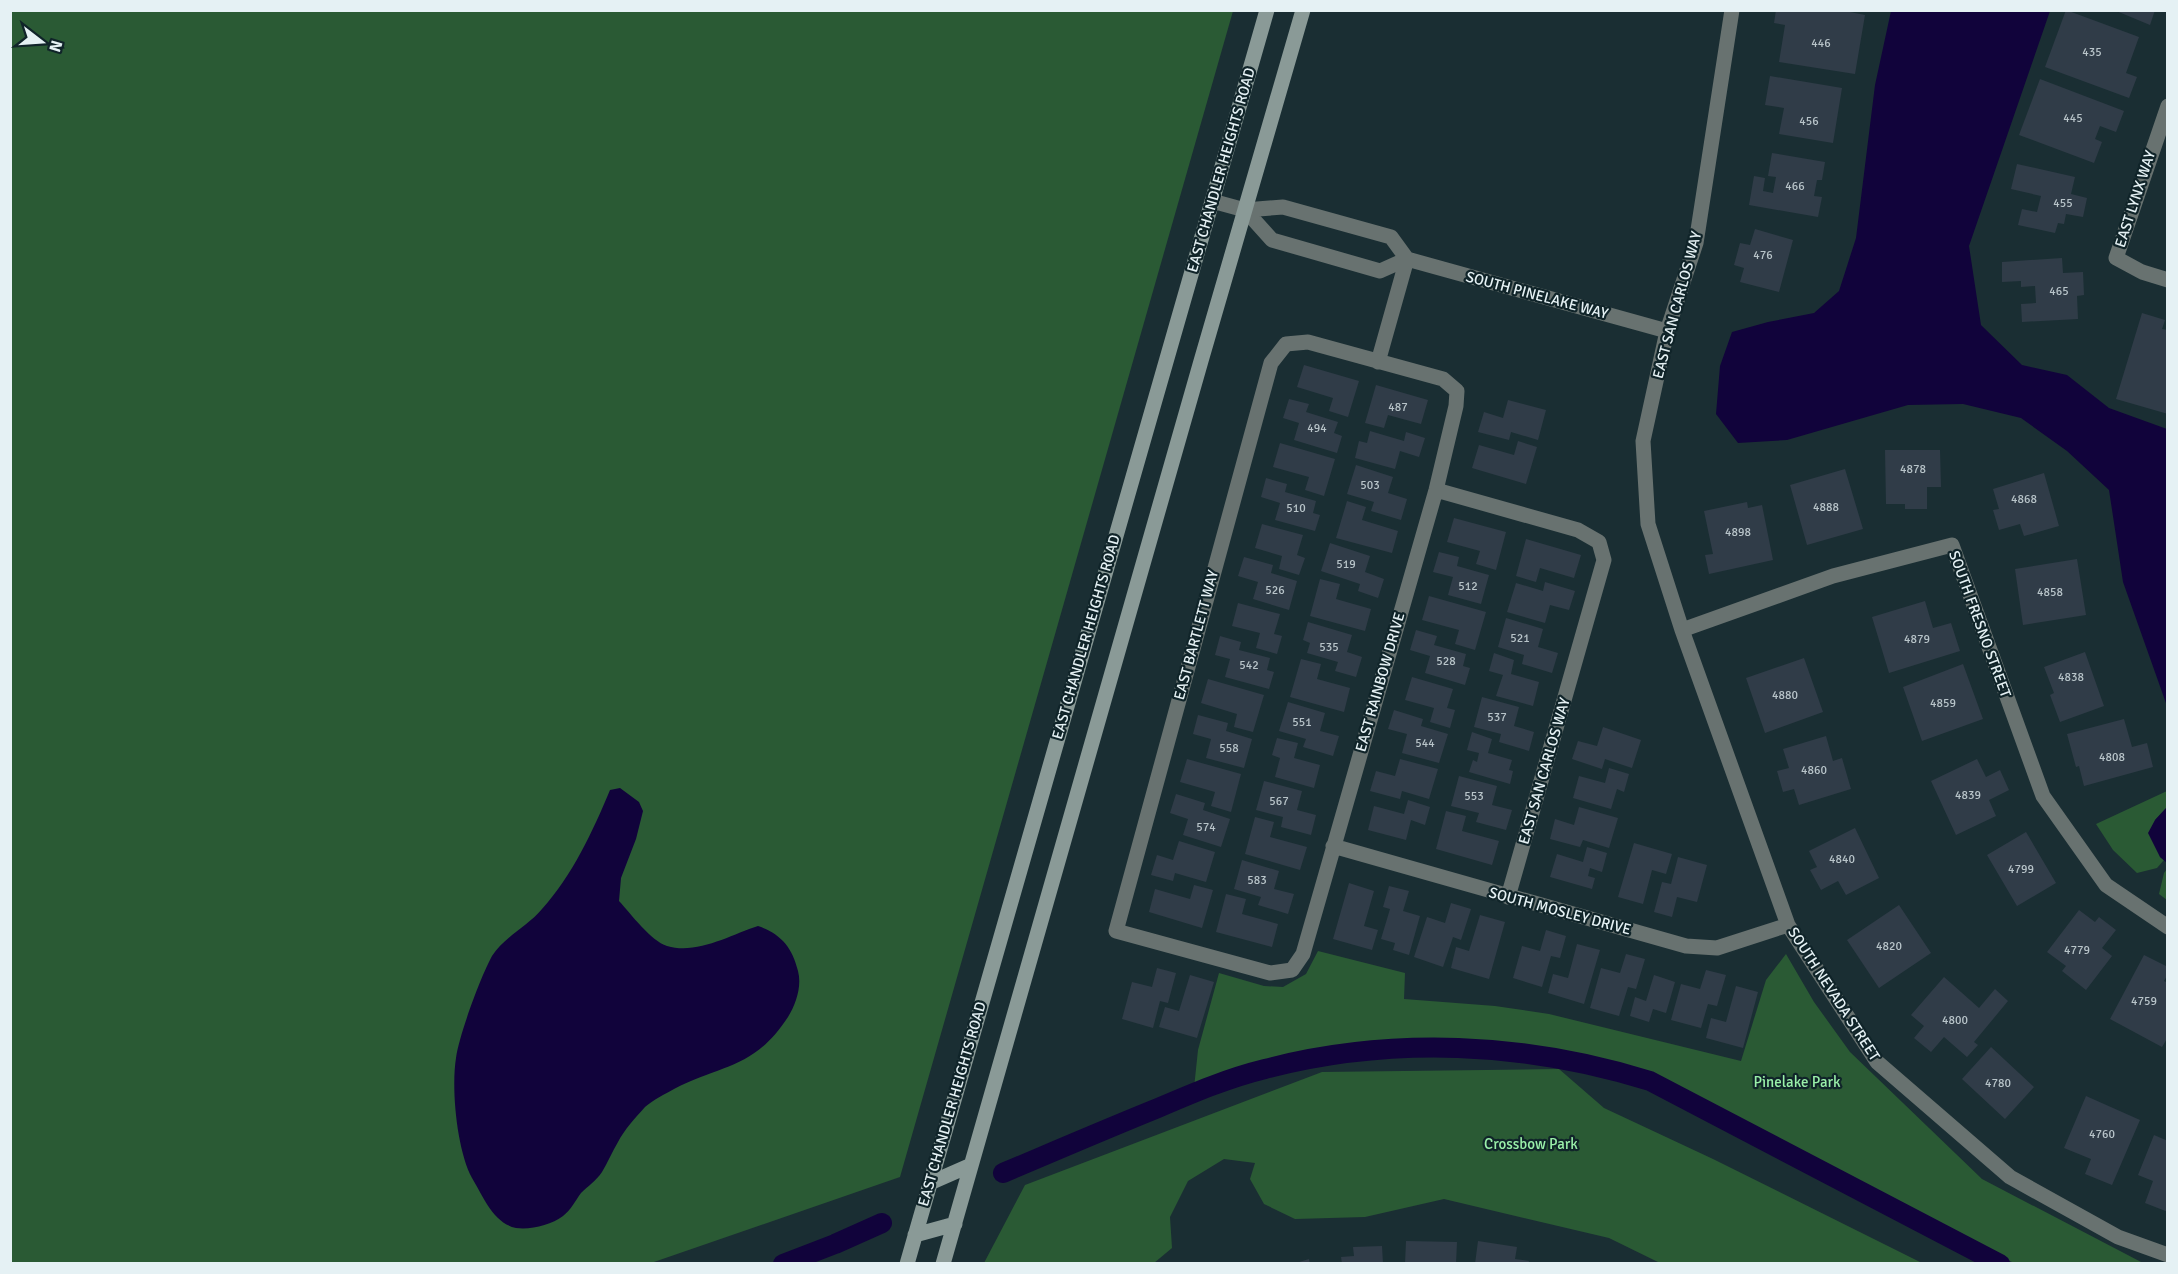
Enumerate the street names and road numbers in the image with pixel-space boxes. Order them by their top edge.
street label: EAST CHANDLER HEIGHTS ROAD [1183,66,1259,274]
street label: EAST LYNX WAY [2111,148,2159,250]
street label: EAST SAN CARLOS WAY [1649,229,1705,381]
street label: SOUTH PINELAKE WAY [1464,267,1610,323]
street label: EAST CHANDLER HEIGHTS ROAD [1048,533,1124,741]
street label: SOUTH FRESNO STREET [1945,548,2015,700]
street label: EAST BARTLETT WAY [1170,568,1222,702]
street label: EAST RAINBOW DRIVE [1351,610,1409,754]
street label: EAST SAN CARLOS WAY [1514,695,1574,846]
street label: SOUTH MOSLEY DRIVE [1487,883,1633,939]
street label: SOUTH NEVADA STREET [1784,924,1884,1065]
street label: EAST CHANDLER HEIGHTS ROAD [914,1000,990,1208]

